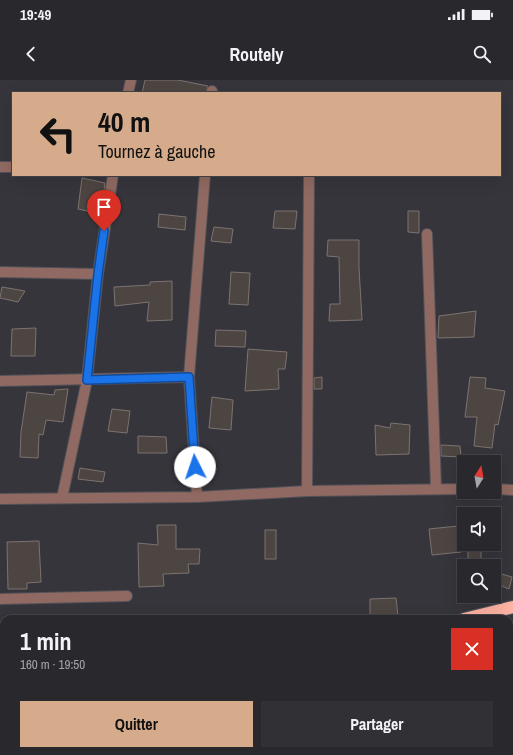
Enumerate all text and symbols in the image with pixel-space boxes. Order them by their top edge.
text: 19:49 [20,4,51,25]
text: Routely [229,42,284,67]
icon: back [20,43,42,65]
icon: search [471,43,493,65]
text: 40 m [98,103,150,141]
icon: left [32,108,84,160]
text: Tournez à gauche [98,139,215,164]
pin [87,190,121,231]
icon: arrive [93,196,115,218]
position arrow [174,446,216,488]
north arrow [457,455,501,499]
map controls [457,455,501,603]
button: sound [457,507,501,551]
button: search [457,559,501,603]
text: 1 min [20,625,71,657]
button: close [451,628,493,670]
text: 160 m · 19:50 [20,656,85,673]
button: Quitter [20,701,253,747]
button: Partager [261,701,493,747]

